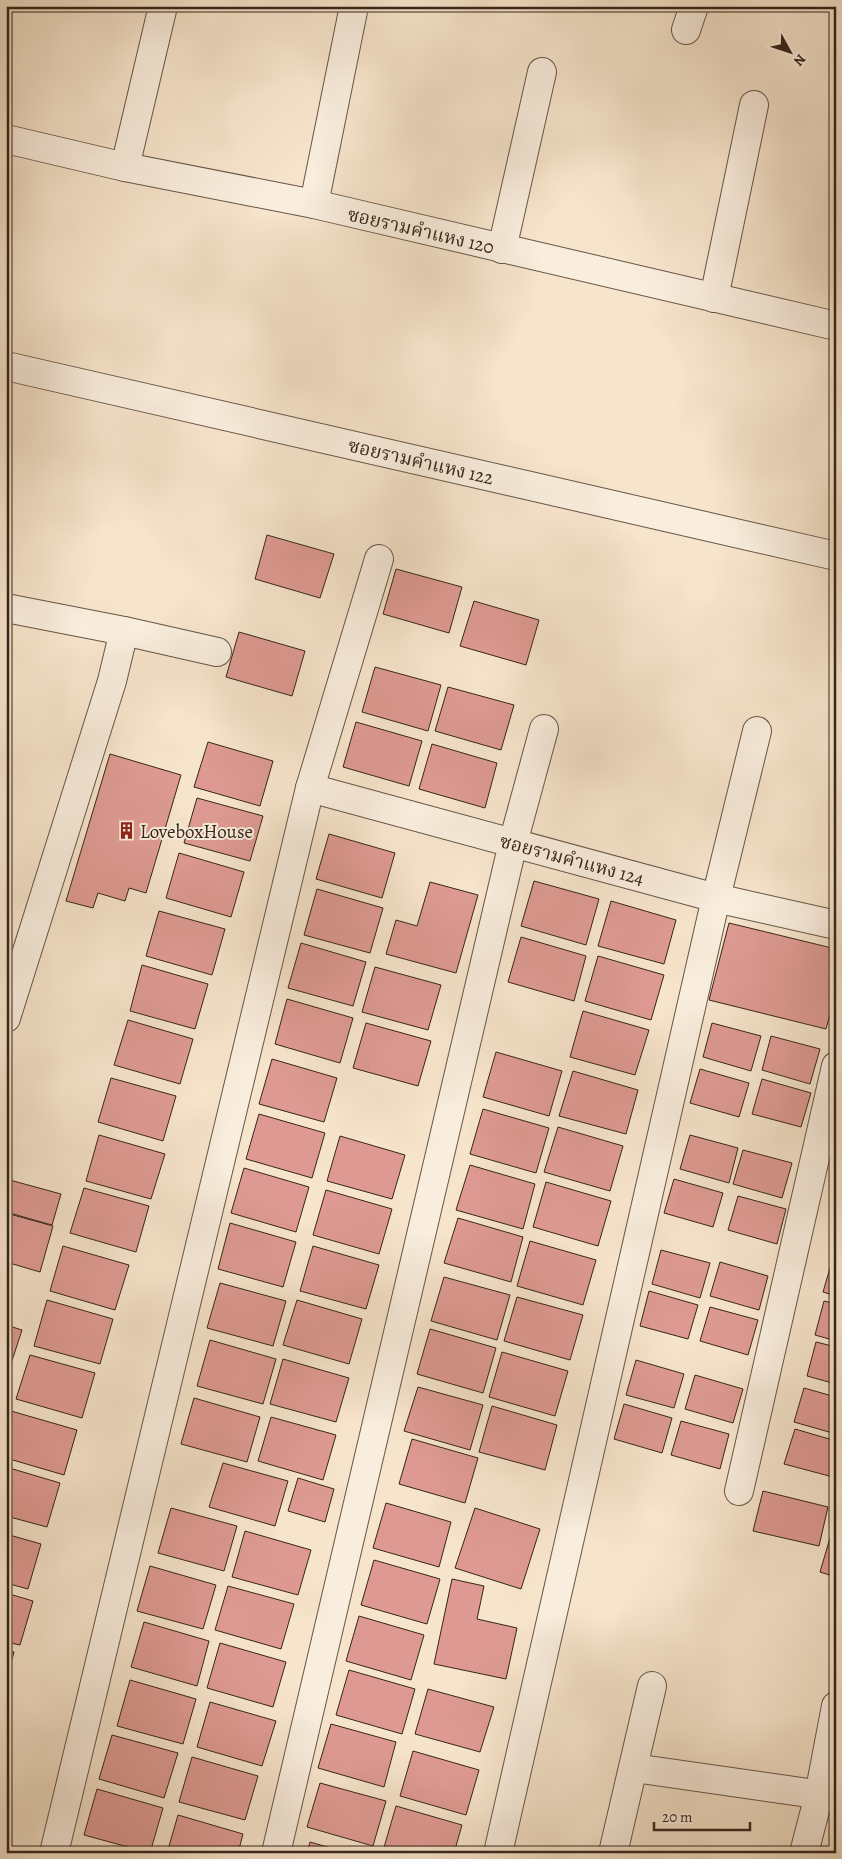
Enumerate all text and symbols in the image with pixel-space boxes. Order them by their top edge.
north arrow [764,28,814,78]
text: N [789,50,810,70]
street label: ซอยรามคำแหง 120 [345,201,497,260]
street label: ซอยรามคำแหง 122 [345,433,496,491]
place label: LoveboxHouse [140,819,253,845]
building icon: LoveboxHouse [116,821,136,841]
street label: ซอยรามคำแหง 124 [497,828,647,892]
scale bar [654,1799,751,1831]
text: 20 m [662,1807,693,1827]

